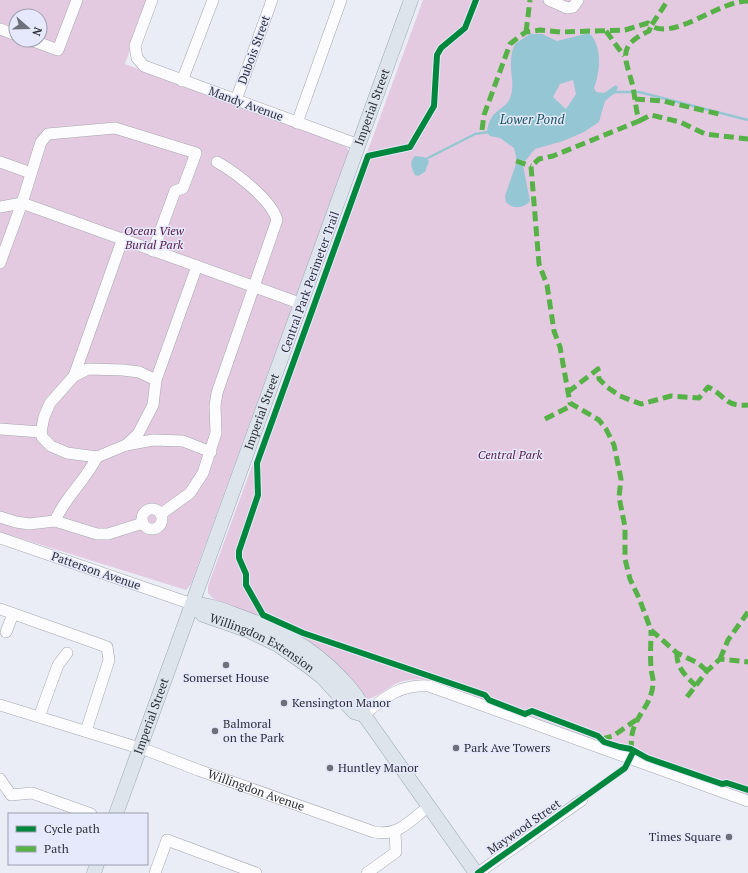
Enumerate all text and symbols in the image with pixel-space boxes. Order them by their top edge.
north arrow [8,8,48,48]
street label: Dubois Street [234,13,273,86]
text: N [29,25,45,38]
street label: Imperial Street [351,66,393,147]
street label: Mandy Avenue [207,83,286,124]
water label: Lower Pond [499,110,565,128]
street label: Central Park Perimeter Trail [277,209,342,355]
park label: Ocean View Burial Park [124,223,185,252]
street label: Imperial Street [241,371,282,452]
park label: Central Park [478,447,542,462]
street label: Patterson Avenue [49,548,143,593]
street label: Willingdon Extension [208,610,318,675]
marker: Somerset House [221,660,231,670]
place label: Somerset House [183,670,269,685]
street label: Imperial Street [130,675,172,756]
place label: Kensington Manor [292,695,391,710]
marker: Kensington Manor [279,698,289,708]
place label: Balmoral on the Park [223,716,285,745]
marker: Balmoral on the Park [210,726,220,736]
place label: Park Ave Towers [464,740,550,755]
marker: Park Ave Towers [451,743,461,753]
place label: Huntley Manor [338,760,419,775]
marker: Huntley Manor [325,763,335,773]
street label: Willingdon Avenue [206,766,307,814]
street label: Maywood Street [484,795,564,857]
legend [8,813,148,865]
text: Cycle path [44,821,100,836]
place label: Times Square [649,829,721,844]
marker: Times Square [724,832,734,842]
text: Path [44,841,69,856]

